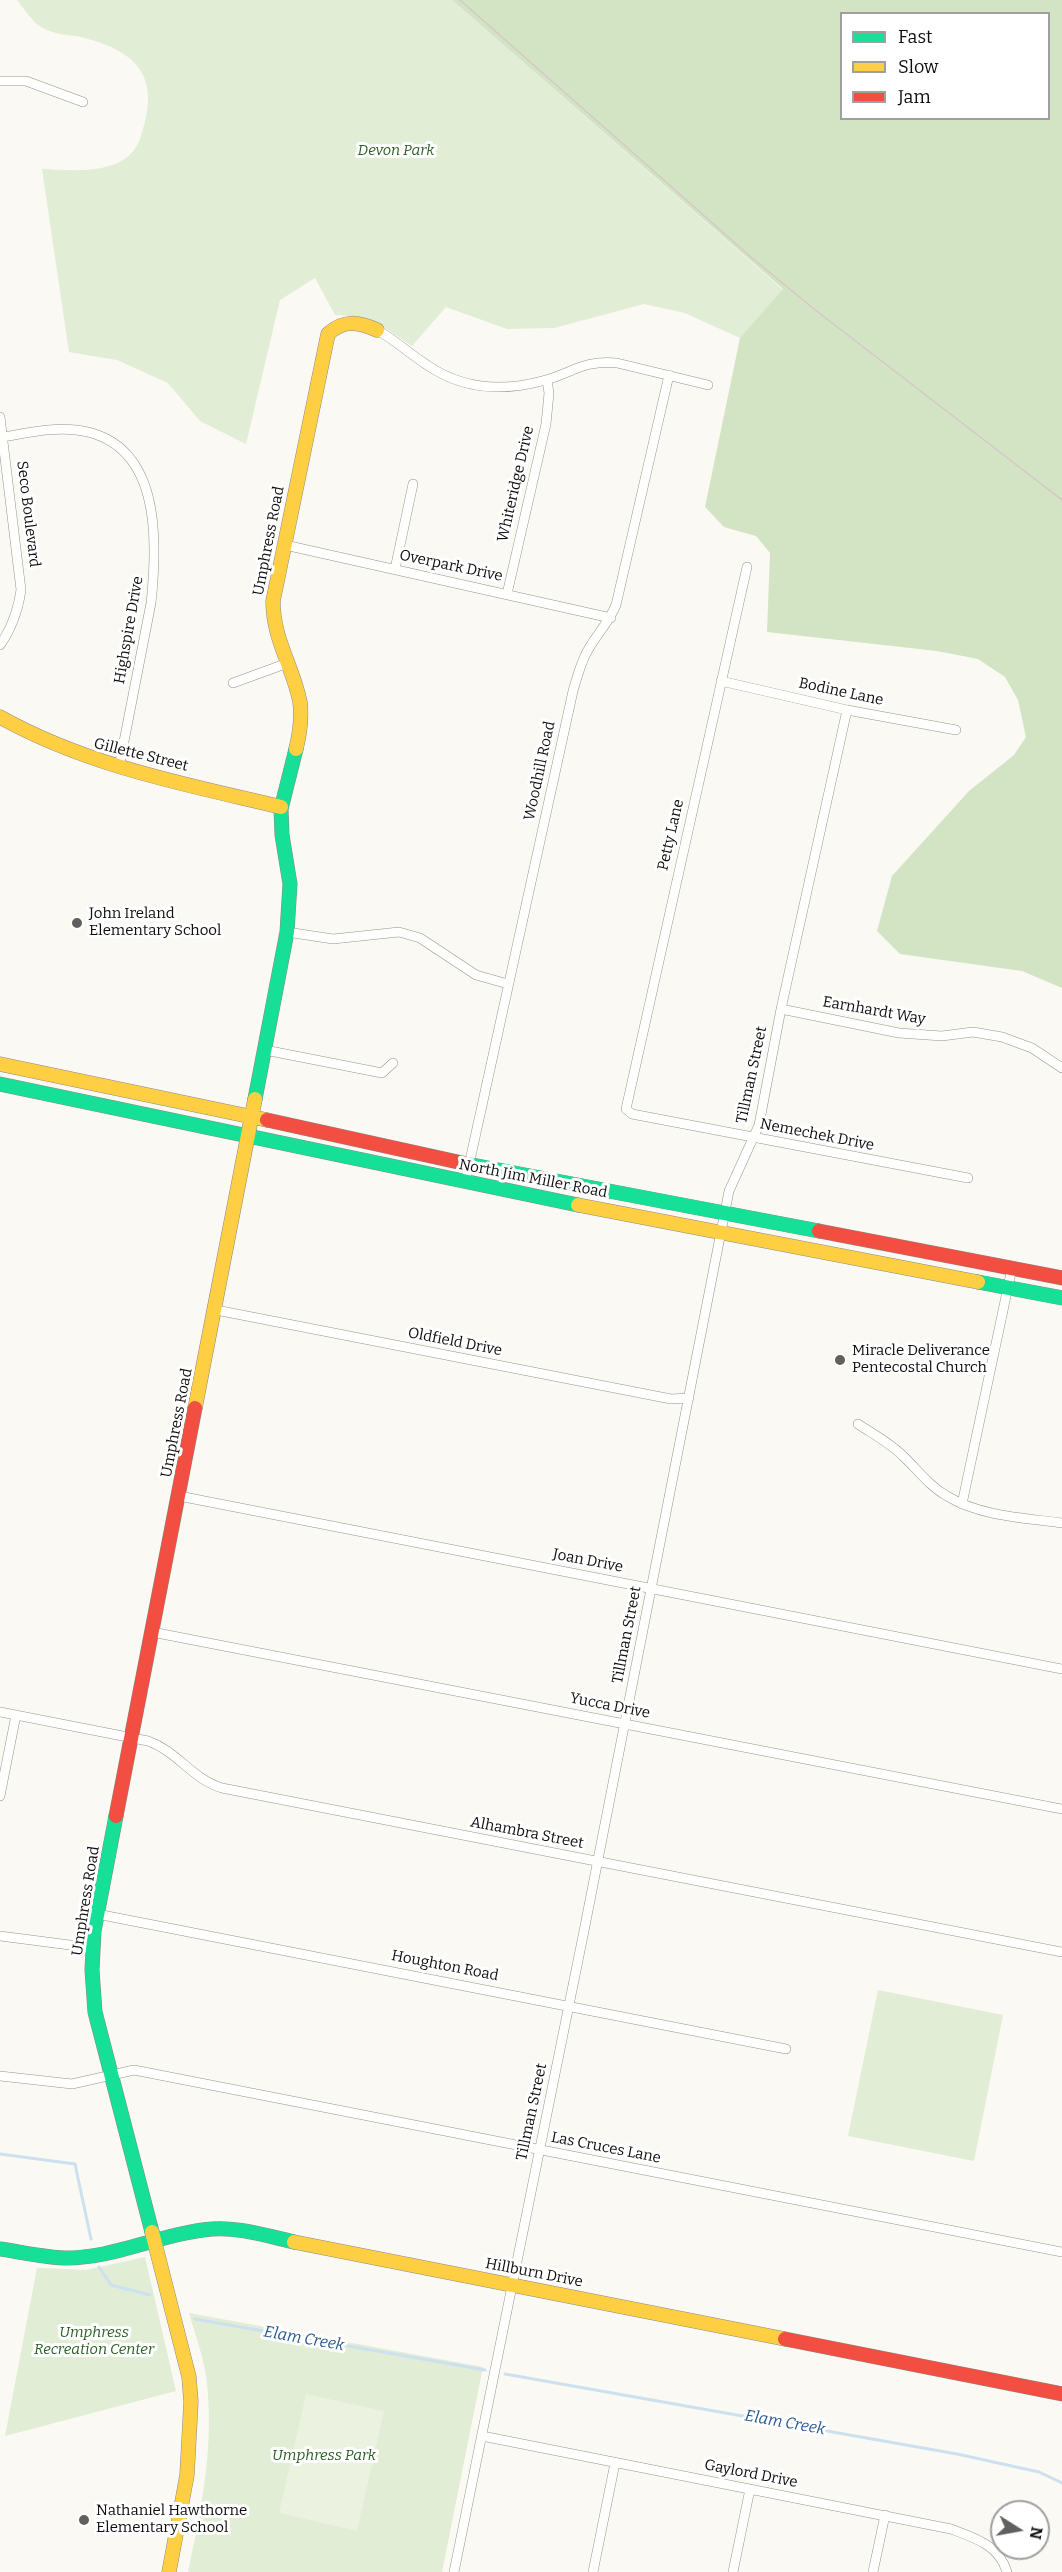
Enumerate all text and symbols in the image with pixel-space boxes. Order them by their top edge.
legend [840,12,1050,120]
text: Fast [898,26,933,48]
text: Slow [898,56,938,78]
text: Jam [898,86,931,108]
park label: Devon Park [358,142,434,160]
street label: Whiteridge Drive [494,424,538,544]
street label: Seco Boulevard [13,460,43,568]
street label: Umphress Road [250,485,288,597]
street label: Overpark Drive [398,546,504,586]
street label: Highspire Drive [111,575,147,685]
street label: Bodine Lane [797,674,885,710]
street label: Woodhill Road [521,720,559,822]
street label: Gillette Street [92,735,190,775]
street label: Petty Lane [654,798,688,872]
place label: John Ireland Elementary School [89,905,221,940]
marker: John Ireland Elementary School [70,916,84,930]
street label: Earnhardt Way [821,993,927,1029]
street label: Tillman Street [733,1025,771,1125]
street label: Nemechek Drive [758,1115,876,1155]
street label: North Jim Miller Road [457,1156,609,1202]
street label: Oldfield Drive [406,1324,504,1360]
place label: Miracle Deliverance Pentecostal Church [852,1342,990,1377]
marker: Miracle Deliverance Pentecostal Church [833,1353,847,1367]
street label: Umphress Road [158,1367,196,1479]
street label: Joan Drive [551,1545,625,1577]
street label: Tillman Street [609,1585,645,1685]
street label: Yucca Drive [568,1689,652,1723]
street label: Alhambra Street [469,1813,585,1853]
street label: Umphress Road [68,1845,104,1957]
street label: Houghton Road [390,1947,500,1985]
street label: Tillman Street [513,2062,551,2162]
street label: Las Cruces Lane [550,2129,662,2167]
street label: Hillburn Drive [484,2255,584,2291]
water label: Elam Creek [262,2322,346,2356]
park label: Umphress Recreation Center [34,2324,154,2359]
water label: Elam Creek [743,2406,827,2440]
park label: Umphress Park [272,2447,376,2465]
street label: Gaylord Drive [703,2456,799,2492]
north arrow [990,2500,1050,2560]
place label: Nathaniel Hawthorne Elementary School [96,2502,247,2537]
marker: Nathaniel Hawthorne Elementary School [77,2513,91,2527]
text: N [1026,2525,1047,2541]

